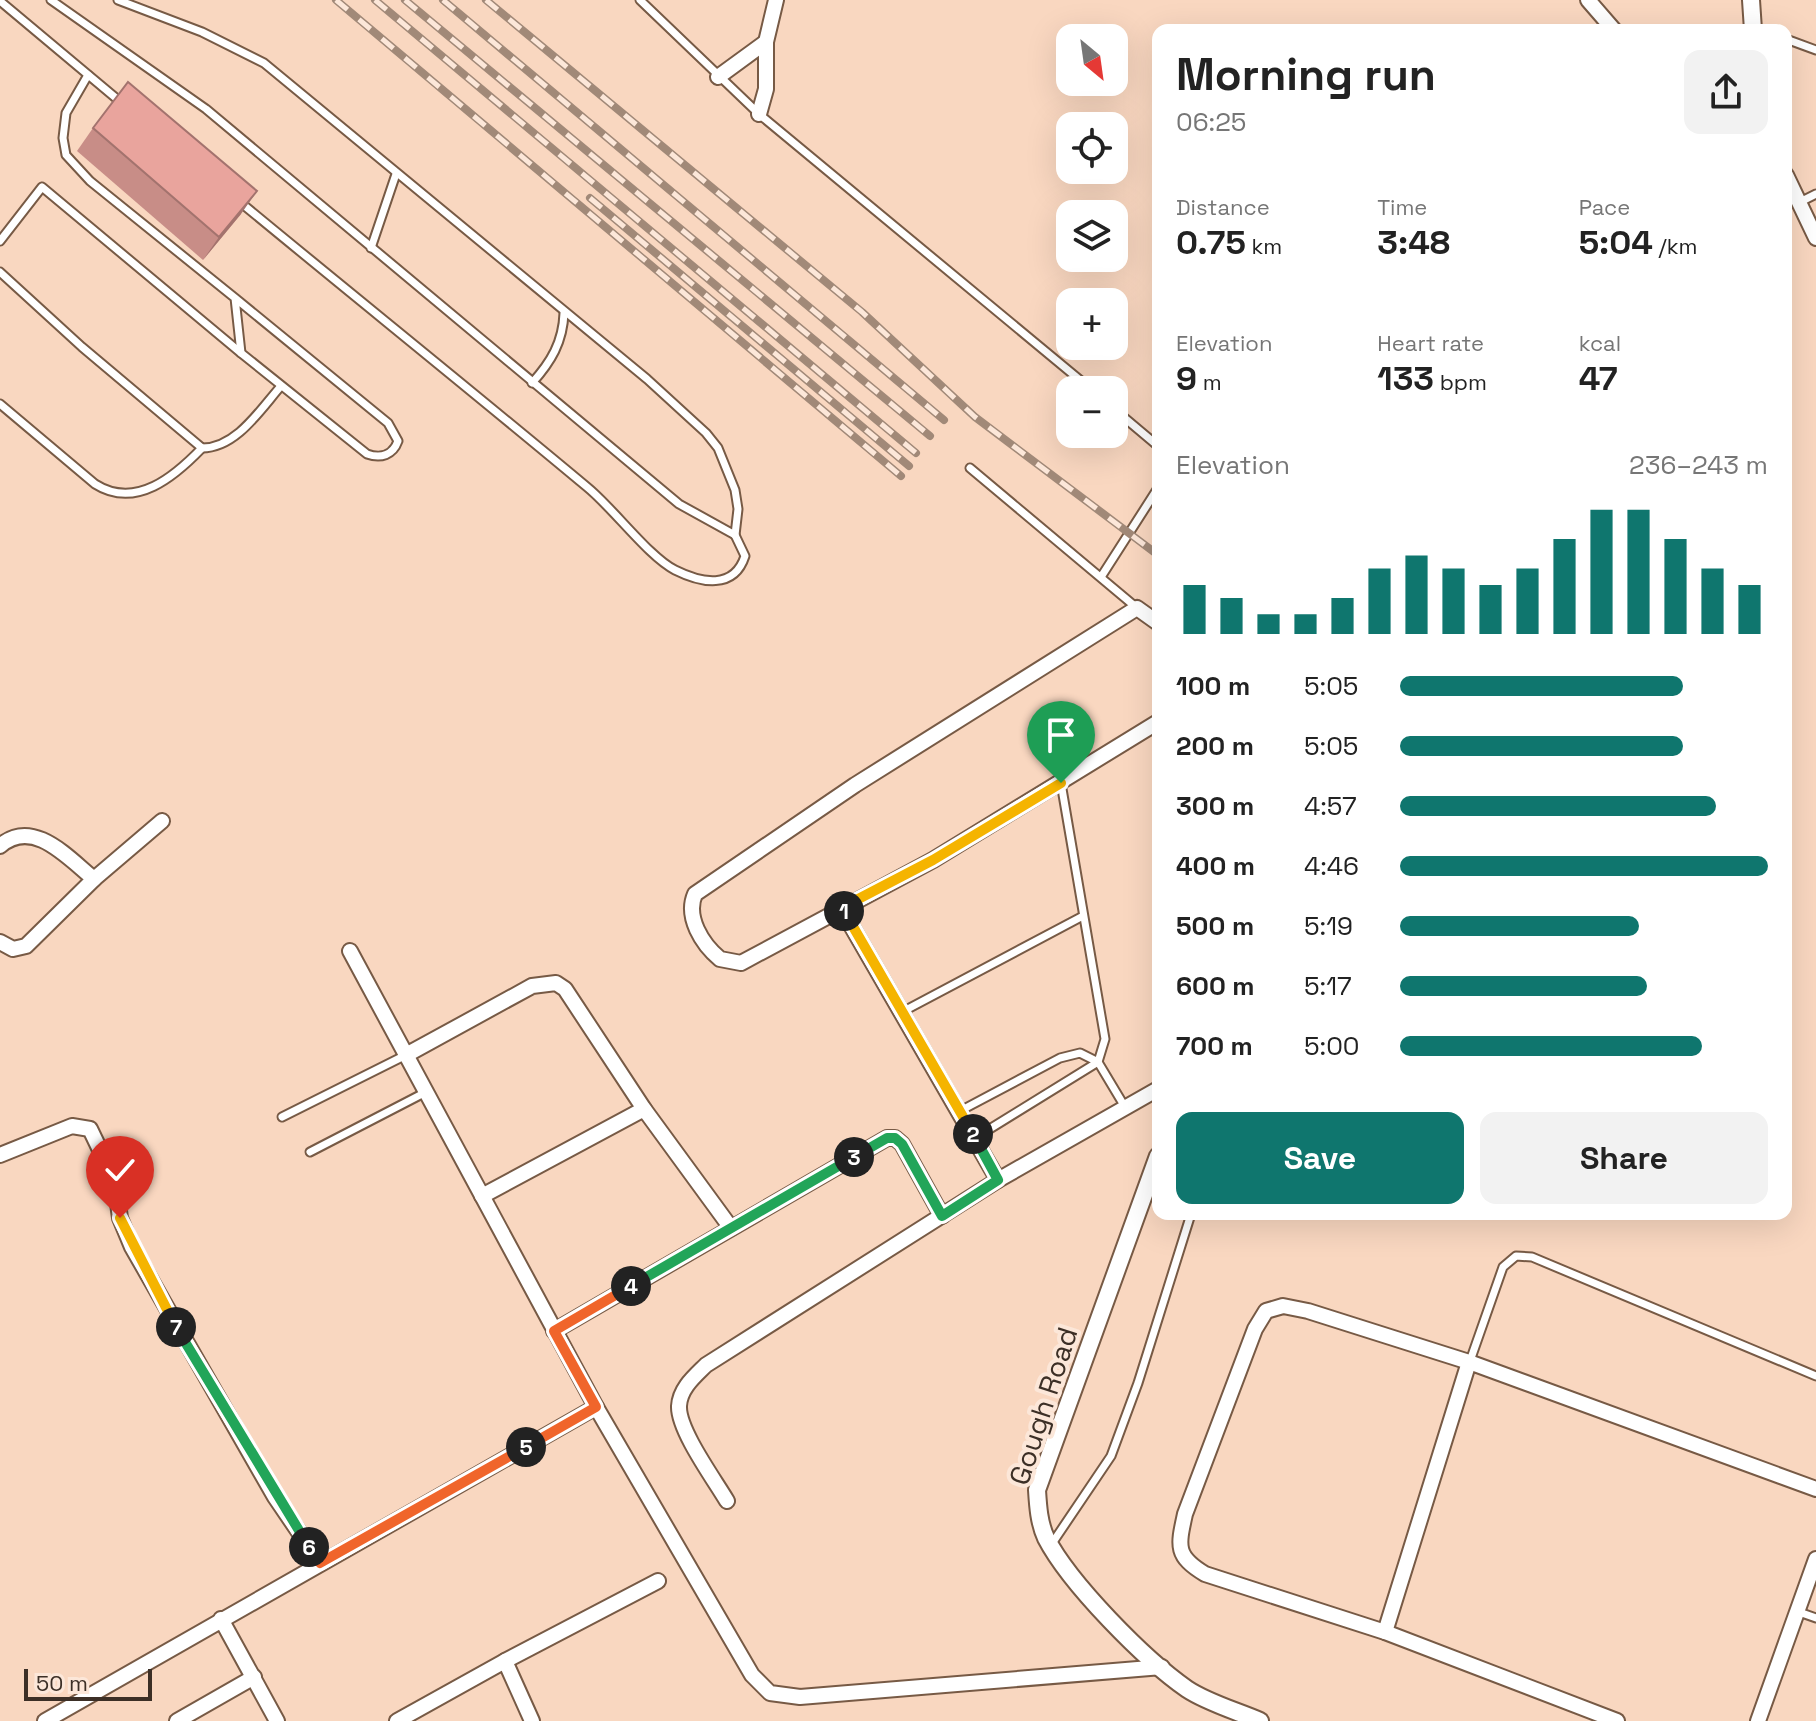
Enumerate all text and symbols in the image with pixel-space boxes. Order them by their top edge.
north arrow [1056,24,1128,96]
map controls [1056,24,1128,448]
text: Morning run [1176,47,1436,103]
button: share [1684,50,1768,134]
text: 06:25 [1176,105,1246,139]
button: locate [1056,112,1128,184]
text: Distance [1176,193,1270,221]
text: Time [1377,193,1427,221]
text: Pace [1579,193,1630,221]
button: layers [1056,200,1128,272]
text: 0.75 [1176,221,1246,264]
text: 3:48 [1377,221,1450,264]
text: 5:04 [1579,221,1653,264]
text: km [1246,232,1282,260]
text: /km [1653,232,1697,260]
button: + [1056,288,1128,360]
text: Elevation [1176,329,1272,357]
text: Heart rate [1377,329,1484,357]
text: kcal [1579,329,1621,357]
text: 9 [1176,357,1197,400]
text: 133 [1377,357,1434,400]
text: 47 [1579,357,1618,400]
text: m [1197,368,1222,396]
text: bpm [1434,368,1487,396]
button: − [1056,376,1128,448]
text: Elevation [1176,448,1290,482]
text: 236–243 m [1629,448,1768,482]
text: 100 m [1176,669,1250,703]
text: 5:05 [1304,669,1358,703]
pin [1027,701,1095,783]
icon: arrive [1039,713,1083,757]
text: 200 m [1176,729,1254,763]
text: 5:05 [1304,729,1358,763]
text: 300 m [1176,789,1254,823]
text: 4:57 [1304,789,1357,823]
text: 400 m [1176,849,1255,883]
text: 4:46 [1304,849,1359,883]
pin: 1 [824,891,864,931]
text: 1 [839,897,849,925]
text: 500 m [1176,909,1254,943]
text: 5:19 [1304,909,1353,943]
text: 600 m [1176,969,1255,1003]
text: 5:17 [1304,969,1352,1003]
text: 700 m [1176,1029,1253,1063]
text: 5:00 [1304,1029,1359,1063]
button: Save [1176,1112,1464,1204]
button: Share [1480,1112,1768,1204]
pin: 2 [953,1114,993,1154]
text: 2 [966,1120,980,1148]
pin [86,1136,154,1218]
pin: 3 [834,1137,874,1177]
text: 3 [847,1143,861,1171]
icon: check [98,1148,142,1192]
pin: 4 [611,1266,651,1306]
text: 4 [624,1272,638,1300]
pin: 7 [156,1307,196,1347]
text: 7 [170,1313,182,1341]
street label: Gough Road [1001,1322,1085,1490]
pin: 5 [506,1427,546,1467]
text: 5 [519,1433,533,1461]
pin: 6 [289,1527,329,1567]
text: 6 [302,1533,316,1561]
scale bar [24,1665,152,1701]
text: 50 m [36,1669,88,1697]

